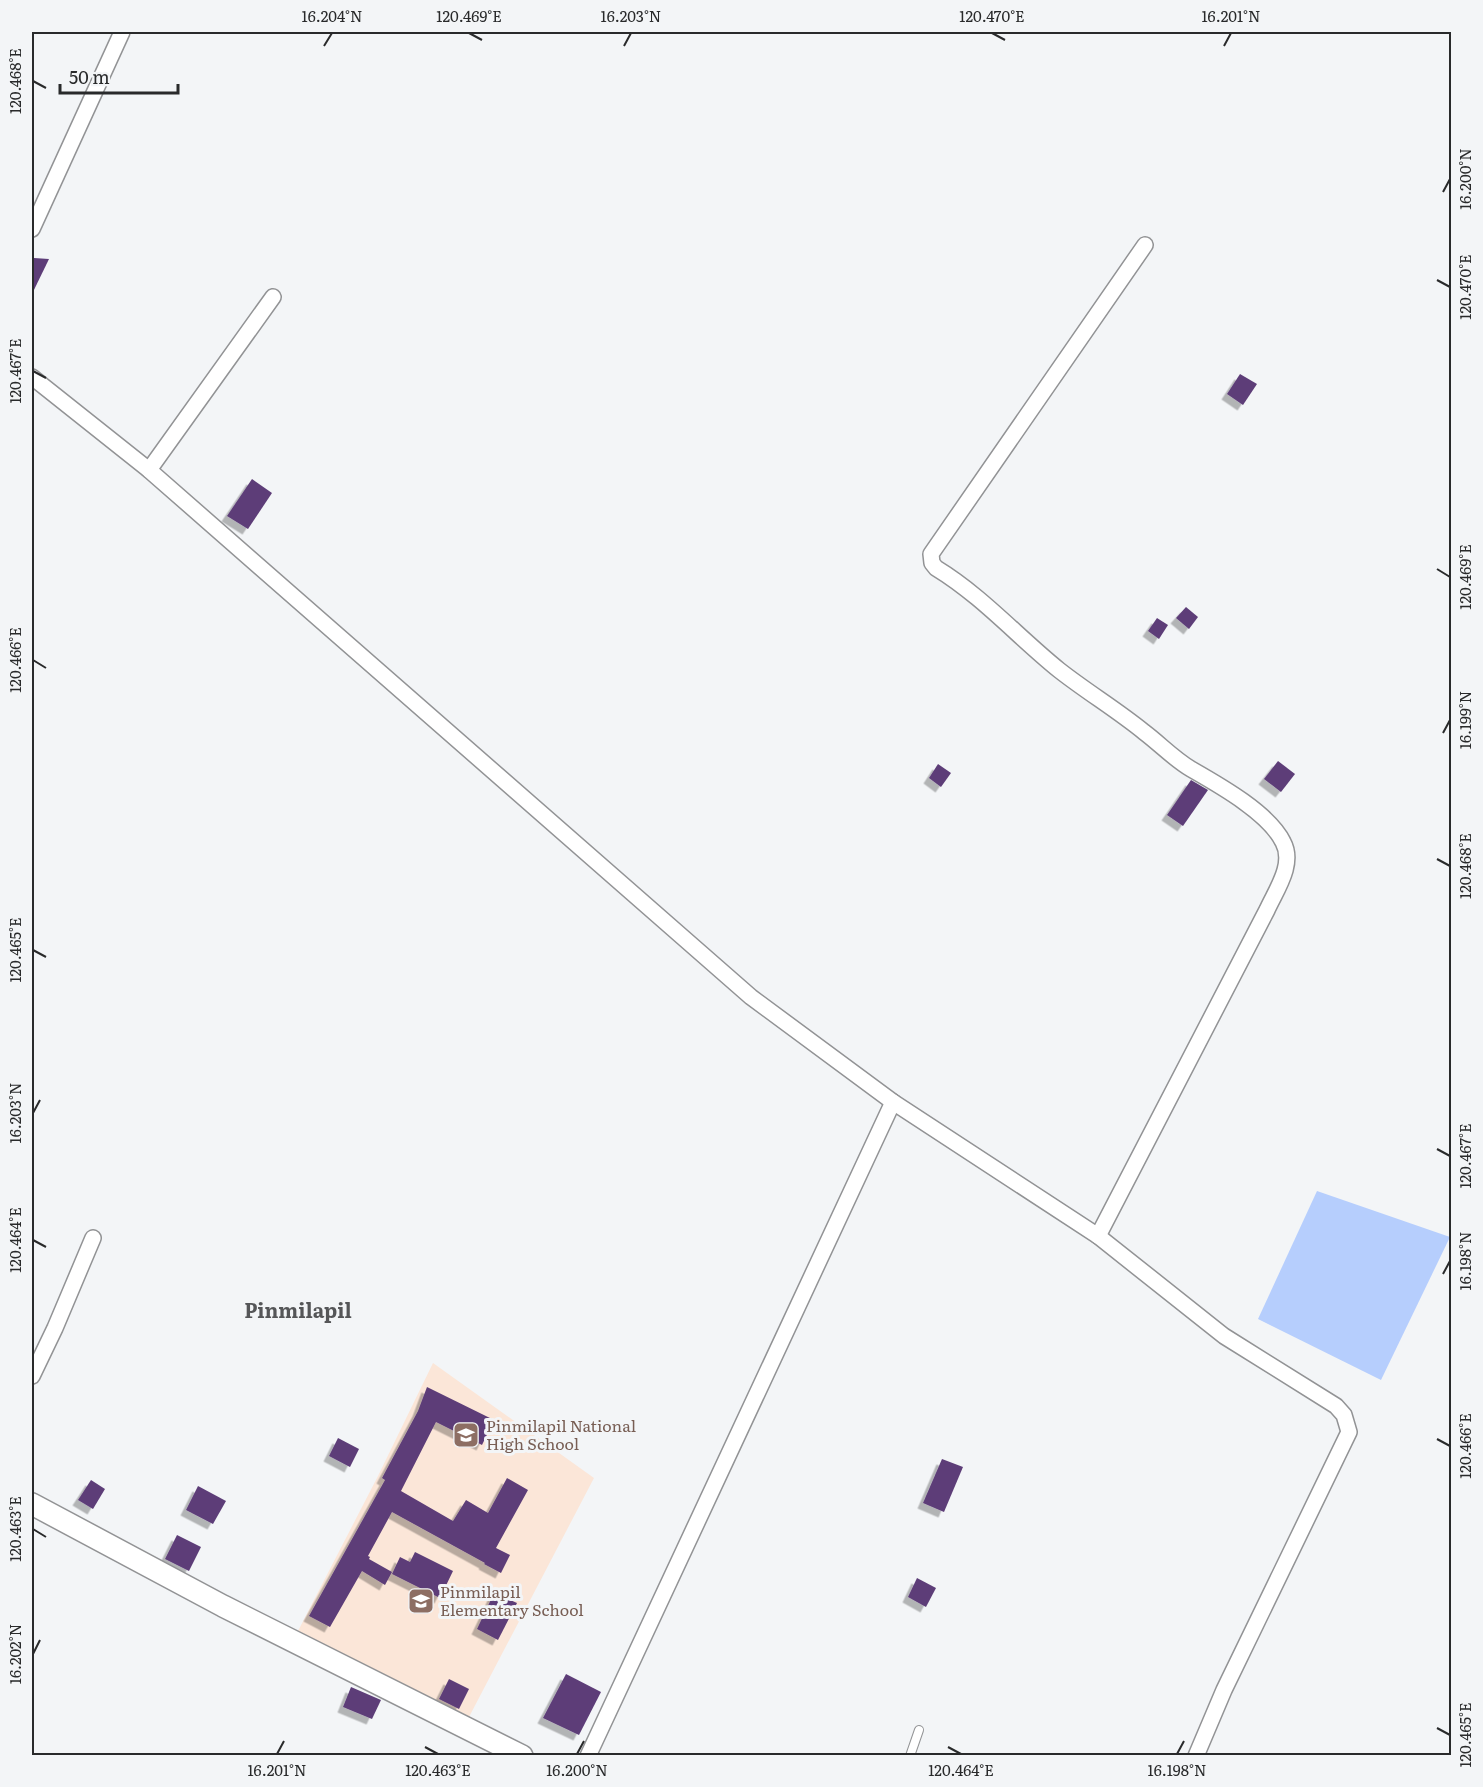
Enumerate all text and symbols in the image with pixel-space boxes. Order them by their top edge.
text: 16.204°N [302,4,362,27]
text: 120.469°E [436,4,502,27]
text: 16.203°N [601,4,661,27]
text: 120.470°E [959,4,1025,27]
text: 16.201°N [1202,4,1261,27]
text: 120.468°E [3,48,26,114]
scale bar [60,57,178,95]
text: 50 m [69,63,110,90]
text: 16.200°N [1453,148,1476,210]
text: 120.470°E [1453,254,1476,320]
text: 120.467°E [3,338,26,404]
text: 120.469°E [1453,544,1476,610]
text: 120.466°E [3,627,26,693]
text: 16.199°N [1453,691,1476,749]
text: 120.468°E [1453,833,1476,899]
text: 120.465°E [3,917,26,983]
text: 16.203°N [3,1083,26,1143]
text: 120.467°E [1453,1123,1476,1189]
text: 120.464°E [3,1207,26,1273]
text: 16.198°N [1453,1232,1476,1290]
district label: Pinmilapil [244,1294,352,1324]
place label: Pinmilapil National High School [486,1413,636,1455]
text: 120.466°E [1453,1413,1476,1479]
school or university icon: Pinmilapil National High School [451,1420,481,1450]
text: 120.463°E [3,1496,26,1562]
place label: Pinmilapil Elementary School [440,1579,584,1621]
school or university icon: Pinmilapil Elementary School [406,1586,436,1616]
text: 16.202°N [3,1624,26,1684]
text: 120.465°E [1453,1702,1476,1768]
text: 16.201°N [248,1758,307,1781]
text: 120.463°E [405,1758,471,1781]
text: 16.200°N [546,1758,608,1781]
text: 120.464°E [928,1758,994,1781]
text: 16.198°N [1148,1758,1206,1781]

